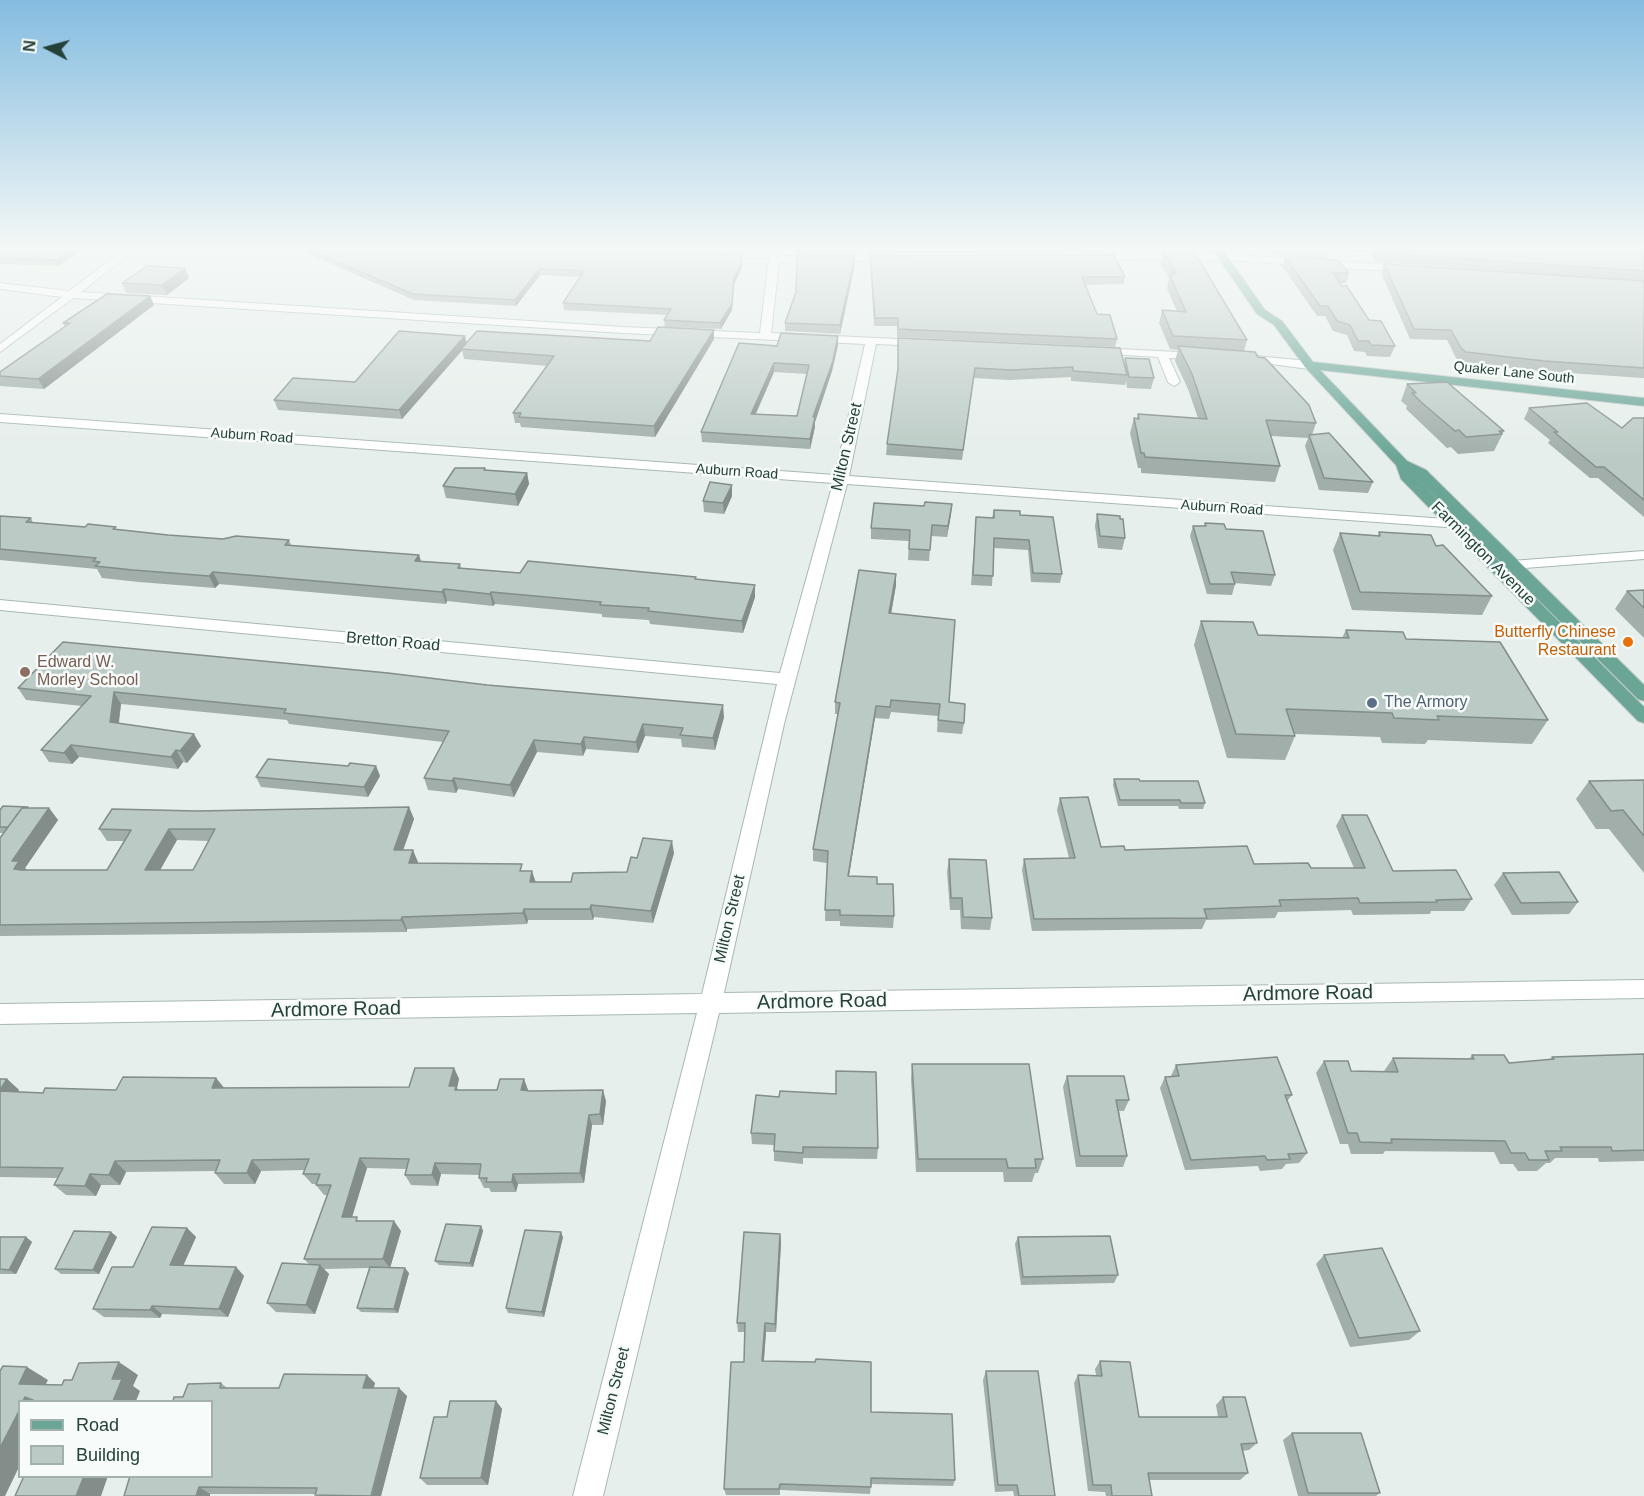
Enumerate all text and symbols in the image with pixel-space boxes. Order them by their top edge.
north arrow [18,18,78,78]
text: N [21,39,39,53]
street label: Quaker Lane South [1453,358,1575,388]
street label: Milton Street [828,401,866,493]
street label: Auburn Road [210,425,294,447]
street label: Auburn Road [695,461,779,483]
street label: Auburn Road [1180,497,1264,519]
street label: Farmington Avenue [1427,498,1539,610]
place label: Butterfly Chinese Restaurant [1494,623,1616,661]
street label: Bretton Road [345,628,441,656]
marker: Butterfly Chinese Restaurant [1621,635,1635,649]
place label: Edward W. Morley School [37,653,138,691]
marker: Edward W. Morley School [18,665,32,679]
place label: The Armory [1384,693,1468,713]
marker: The Armory [1365,696,1379,710]
street label: Milton Street [711,873,749,965]
street label: Ardmore Road [1243,981,1373,1007]
street label: Ardmore Road [757,989,887,1015]
street label: Ardmore Road [271,997,401,1023]
street label: Milton Street [594,1345,634,1437]
legend [18,1400,213,1478]
text: Road [76,1415,119,1435]
text: Building [76,1445,140,1465]

